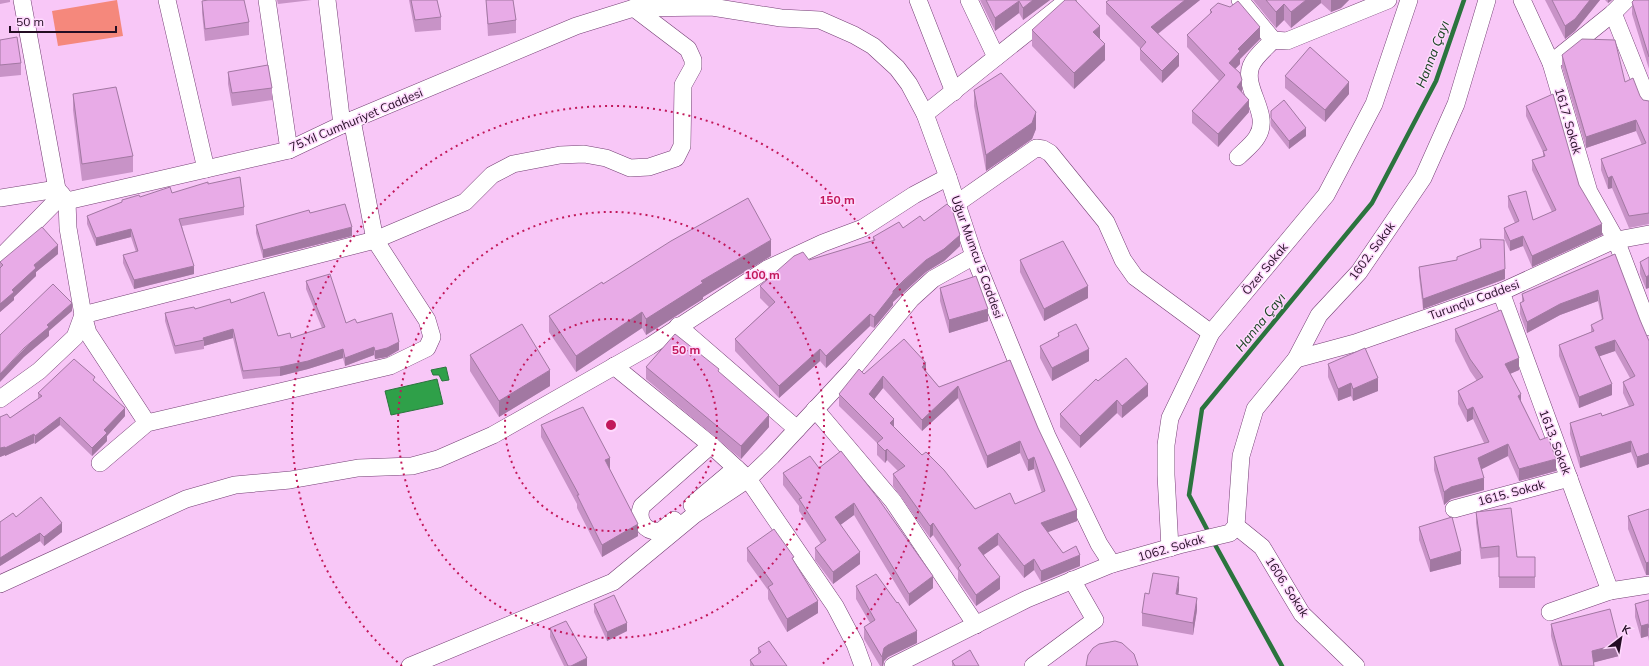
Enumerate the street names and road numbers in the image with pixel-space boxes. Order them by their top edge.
street label: 75.Yıl Cumhuriyet Caddesi [287,85,425,154]
street label: 1617. Sokak [1552,86,1585,157]
street label: Uğur Mumcu 5 Caddesi [948,193,1007,320]
street label: 1602. Sokak [1345,218,1398,283]
street label: Özer Sokak [1239,239,1291,298]
street label: Turunçlu Caddesi [1426,276,1521,323]
street label: 1613. Sokak [1536,407,1575,477]
street label: 1615. Sokak [1476,476,1547,509]
street label: 1062. Sokak [1136,531,1207,564]
street label: 1606. Sokak [1262,554,1313,620]

